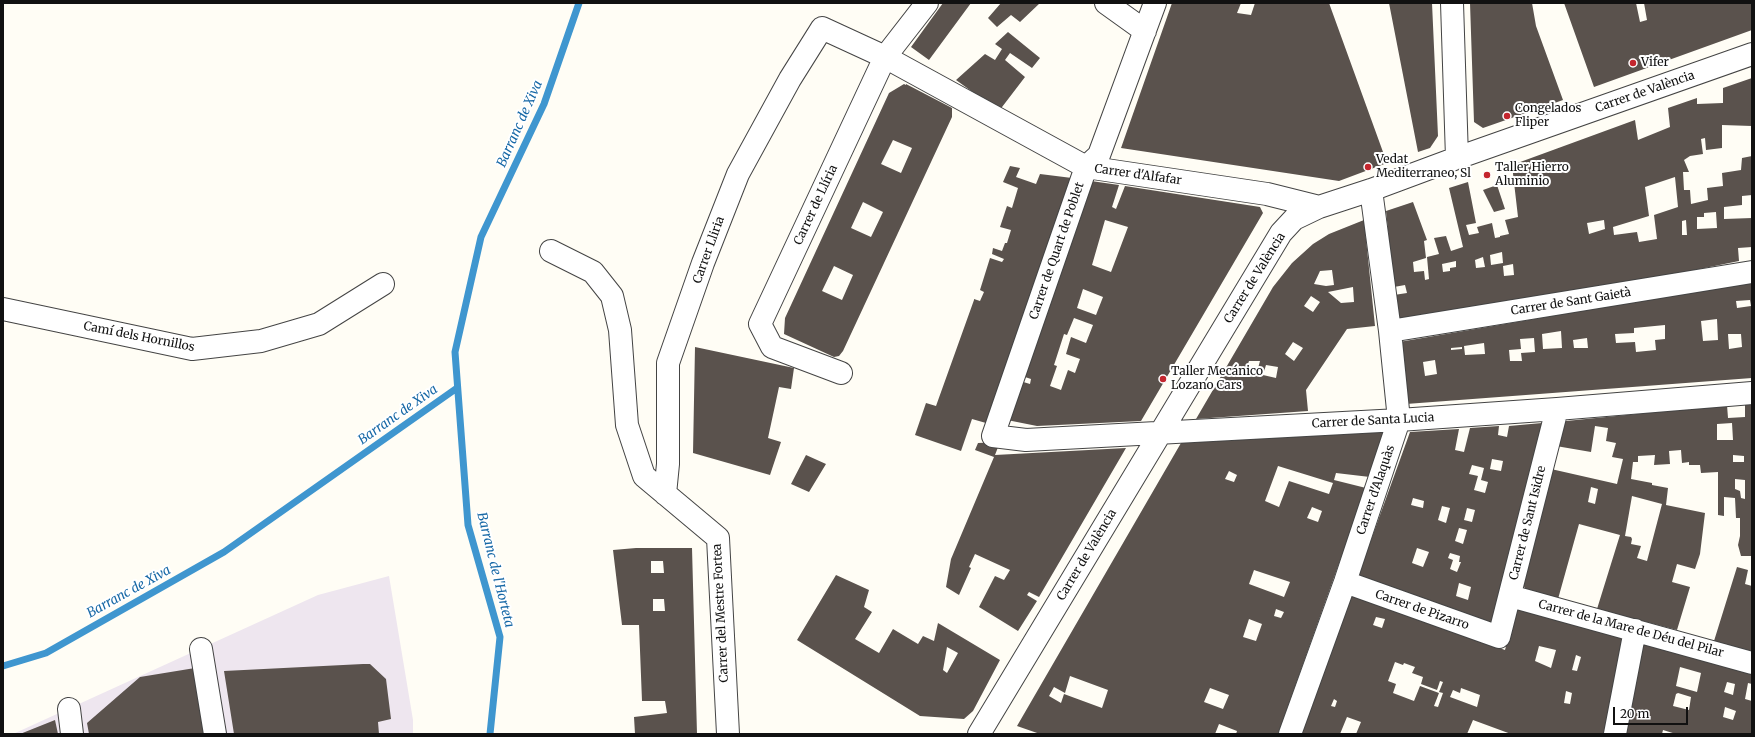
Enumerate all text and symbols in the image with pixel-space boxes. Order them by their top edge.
place label: Vifer [1641,56,1669,70]
marker: Vifer [1628,58,1638,68]
street label: Carrer de València [1594,68,1696,116]
water label: Barranc de Xiva [494,78,546,170]
place label: Congelados Fliper [1515,102,1581,130]
marker: Congelados Fliper [1502,111,1512,121]
place label: Vedat Mediterraneo, Sl [1376,153,1471,181]
place label: Taller Hierro Aluminio [1495,161,1569,189]
street label: Carrer d'Alfafar [1093,162,1183,188]
marker: Vedat Mediterraneo, Sl [1363,162,1373,172]
street label: Carrer de Llíria [791,163,841,247]
marker: Taller Hierro Aluminio [1482,170,1492,180]
street label: Carrer de Quart de Poblet [1027,180,1087,322]
street label: Carrer Lliria [690,215,728,285]
street label: Carrer de València [1221,230,1289,326]
street label: Carrer de Sant Gaietà [1510,285,1632,319]
street label: Camí dels Hornillos [82,319,196,355]
place label: Taller Mecánico Lozano Cars [1171,365,1263,393]
marker: Taller Mecánico Lozano Cars [1158,374,1168,384]
water label: Barranc de Xiva [355,382,441,448]
street label: Carrer de Santa Lucia [1311,411,1435,431]
street label: Carrer d'Alaquàs [1354,443,1398,537]
street label: Carrer de Sant Isidre [1507,464,1549,582]
street label: Carrer de València [1054,507,1120,603]
water label: Barranc de l'Horteta [473,511,517,629]
street label: Carrer del Mestre Fortea [710,543,732,683]
water label: Barranc de Xiva [84,563,174,621]
street label: Carrer de Pizarro [1373,587,1471,633]
street label: Carrer de la Mare de Déu del Pilar [1537,597,1725,661]
scale bar [1615,699,1690,725]
text: 20 m [1620,706,1649,721]

